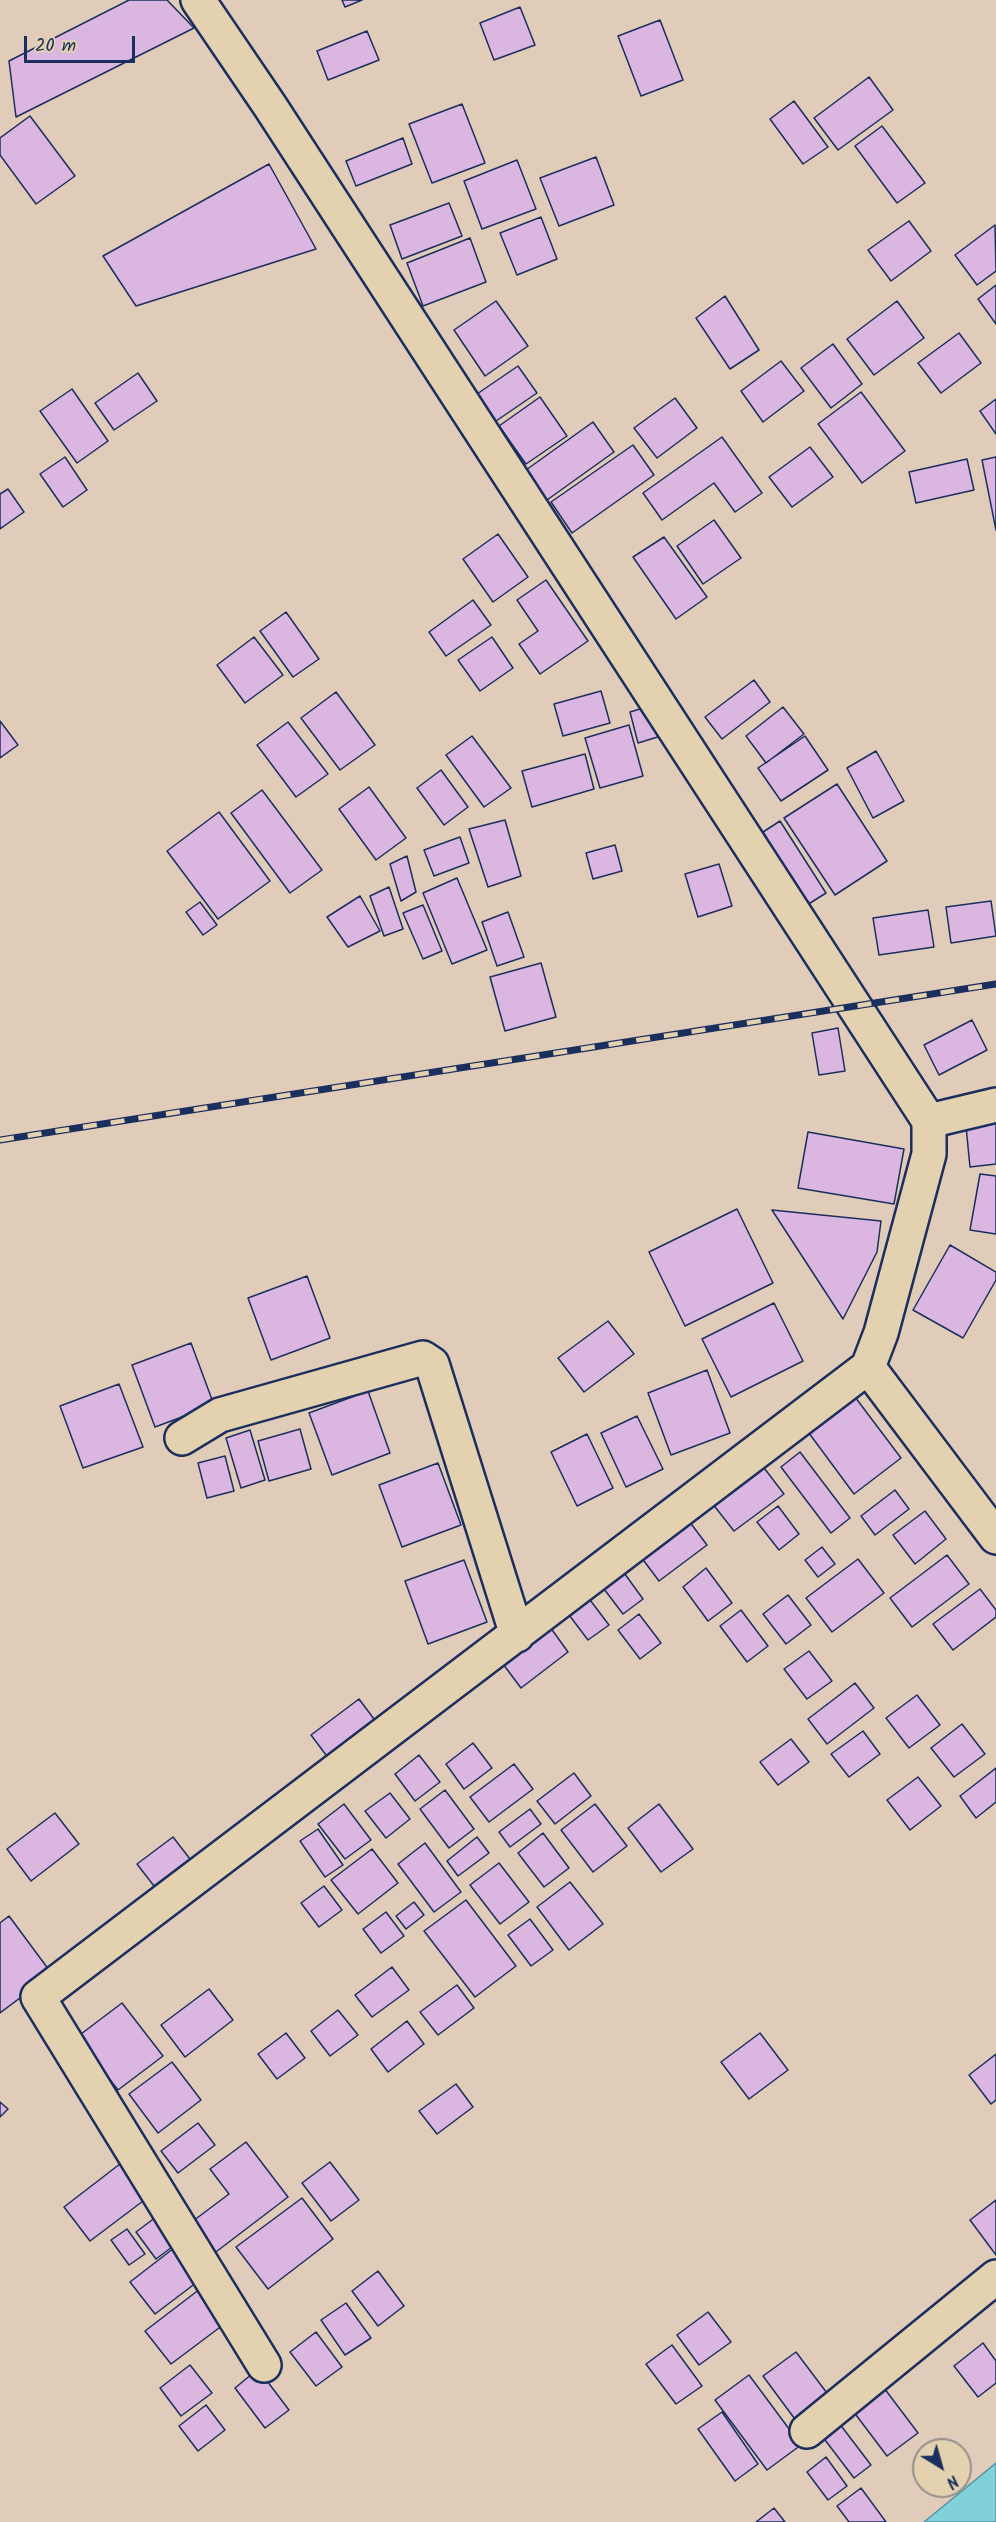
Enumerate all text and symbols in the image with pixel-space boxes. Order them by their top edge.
scale bar [27,24,138,62]
text: 20 m [35,32,76,61]
north arrow [912,2438,972,2498]
text: N [940,2468,963,2494]

